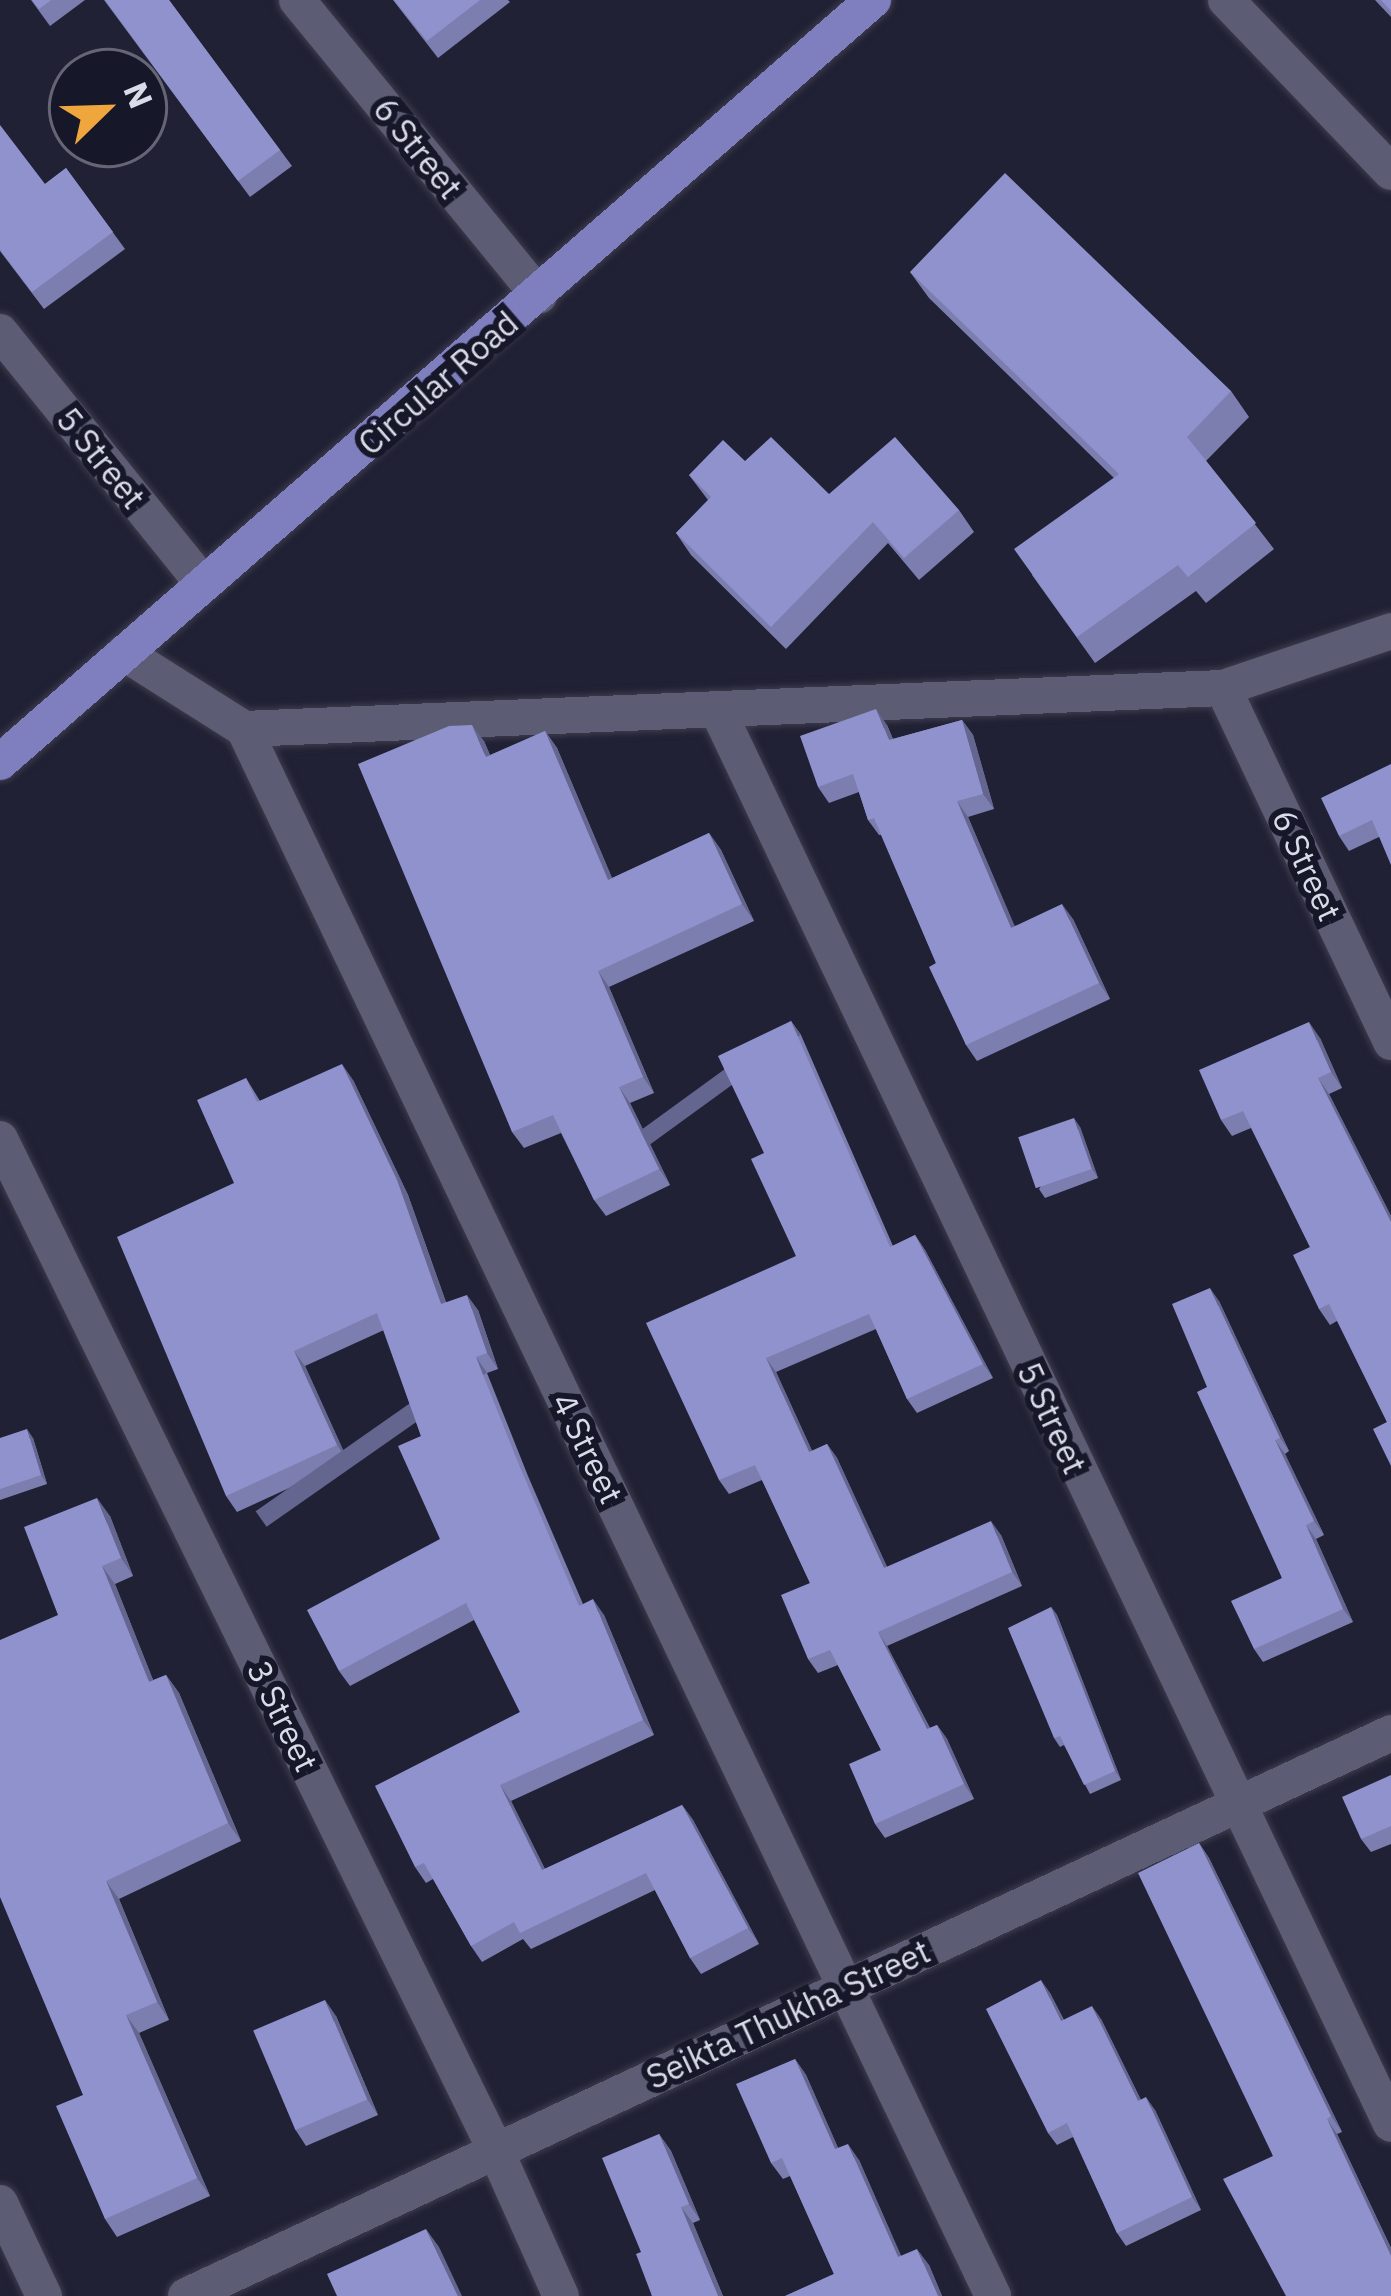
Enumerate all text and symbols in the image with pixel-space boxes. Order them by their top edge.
north arrow [48,48,168,168]
text: N [114,76,163,114]
street label: 6 Street [365,90,471,206]
street label: Circular Road [350,303,526,463]
street label: 5 Street [48,400,154,516]
street label: 6 Street [1264,803,1350,927]
street label: 5 Street [1009,1356,1095,1480]
street label: 4 Street [544,1386,632,1510]
street label: 3 Street [239,1654,327,1778]
street label: Seikta Thukha Street [640,1931,936,2097]

